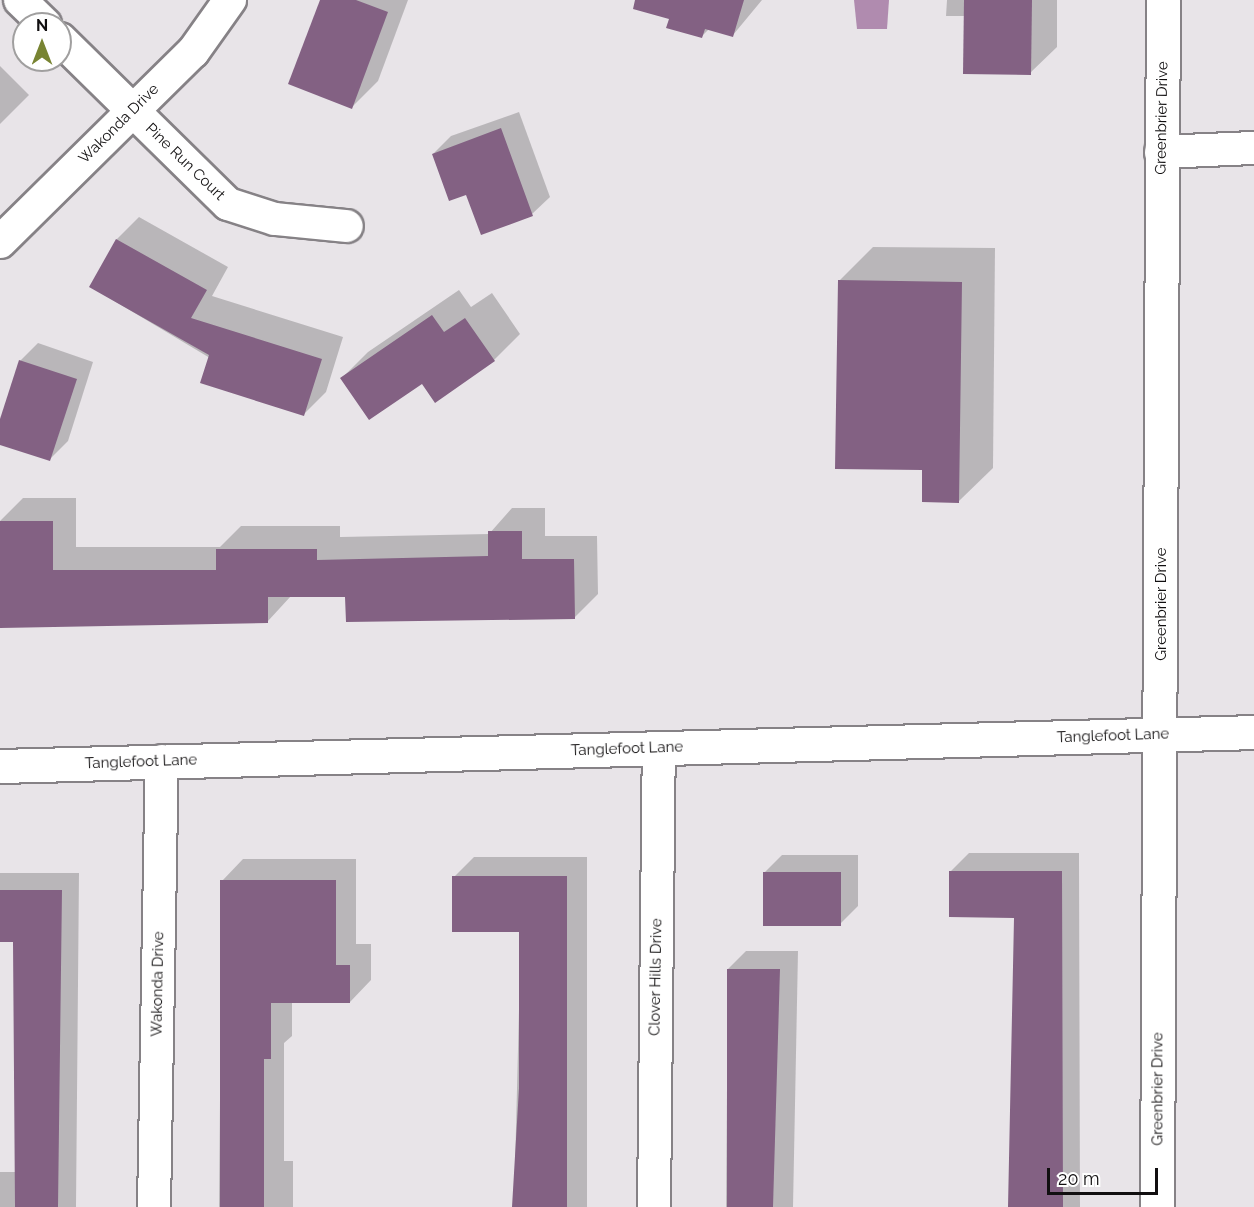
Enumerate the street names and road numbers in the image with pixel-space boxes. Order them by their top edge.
street label: Greenbrier Drive [1152,61,1172,175]
street label: Wakonda Drive [75,80,163,168]
street label: Pine Run Court [142,120,228,204]
street label: Greenbrier Drive [1153,547,1171,661]
street label: Tanglefoot Lane [1057,725,1169,747]
street label: Tanglefoot Lane [571,738,683,760]
street label: Tanglefoot Lane [85,751,197,773]
street label: Clover Hills Drive [646,918,666,1036]
street label: Wakonda Drive [148,931,168,1037]
street label: Greenbrier Drive [1149,1032,1167,1146]

